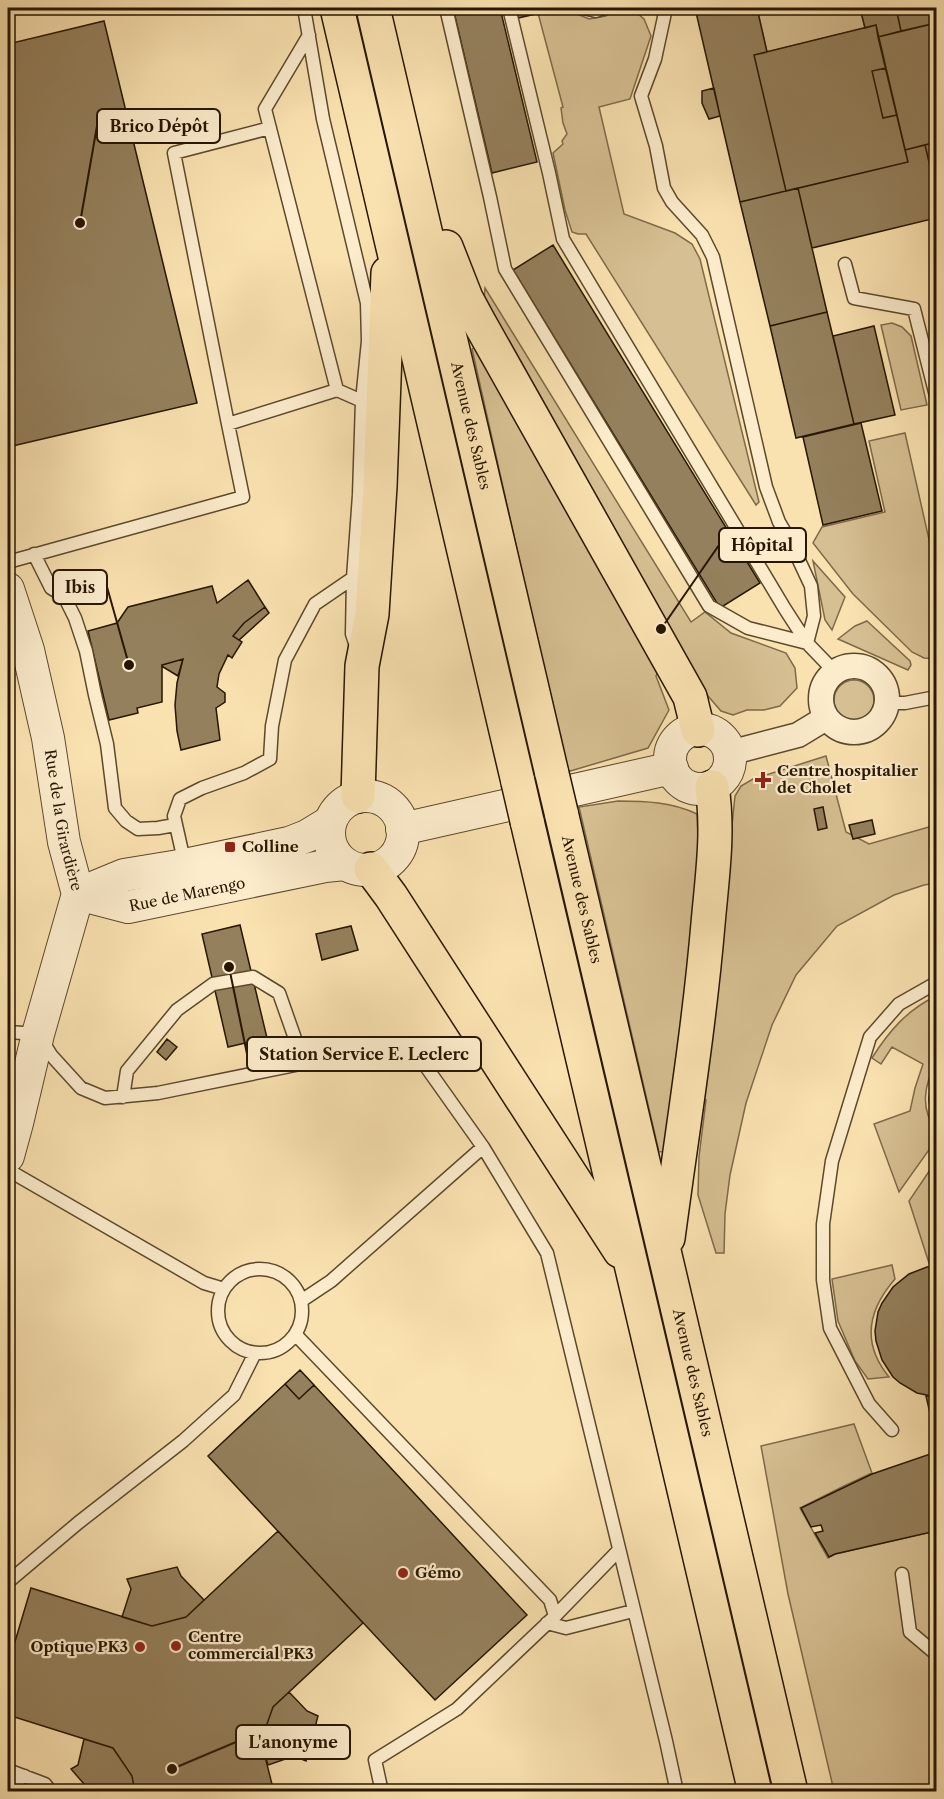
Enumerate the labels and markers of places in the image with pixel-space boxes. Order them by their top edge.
callout: Brico Dépôt [97,109,220,143]
callout: Hôpital [719,528,806,562]
callout: Ibis [53,570,107,604]
place label: Centre hospitalier de Cholet [777,761,919,797]
marker: Centre hospitalier de Cholet [754,771,772,789]
place label: Colline [242,837,299,856]
marker: Colline [223,840,237,854]
callout: Station Service E. Leclerc [247,1037,481,1071]
place label: Gémo [415,1563,461,1582]
marker: Gémo [396,1566,410,1580]
place label: Centre commercial PK3 [188,1627,314,1663]
place label: Optique PK3 [31,1637,128,1656]
marker: Centre commercial PK3 [169,1639,183,1653]
marker: Optique PK3 [133,1640,147,1654]
callout: L'anonyme [236,1725,350,1759]

